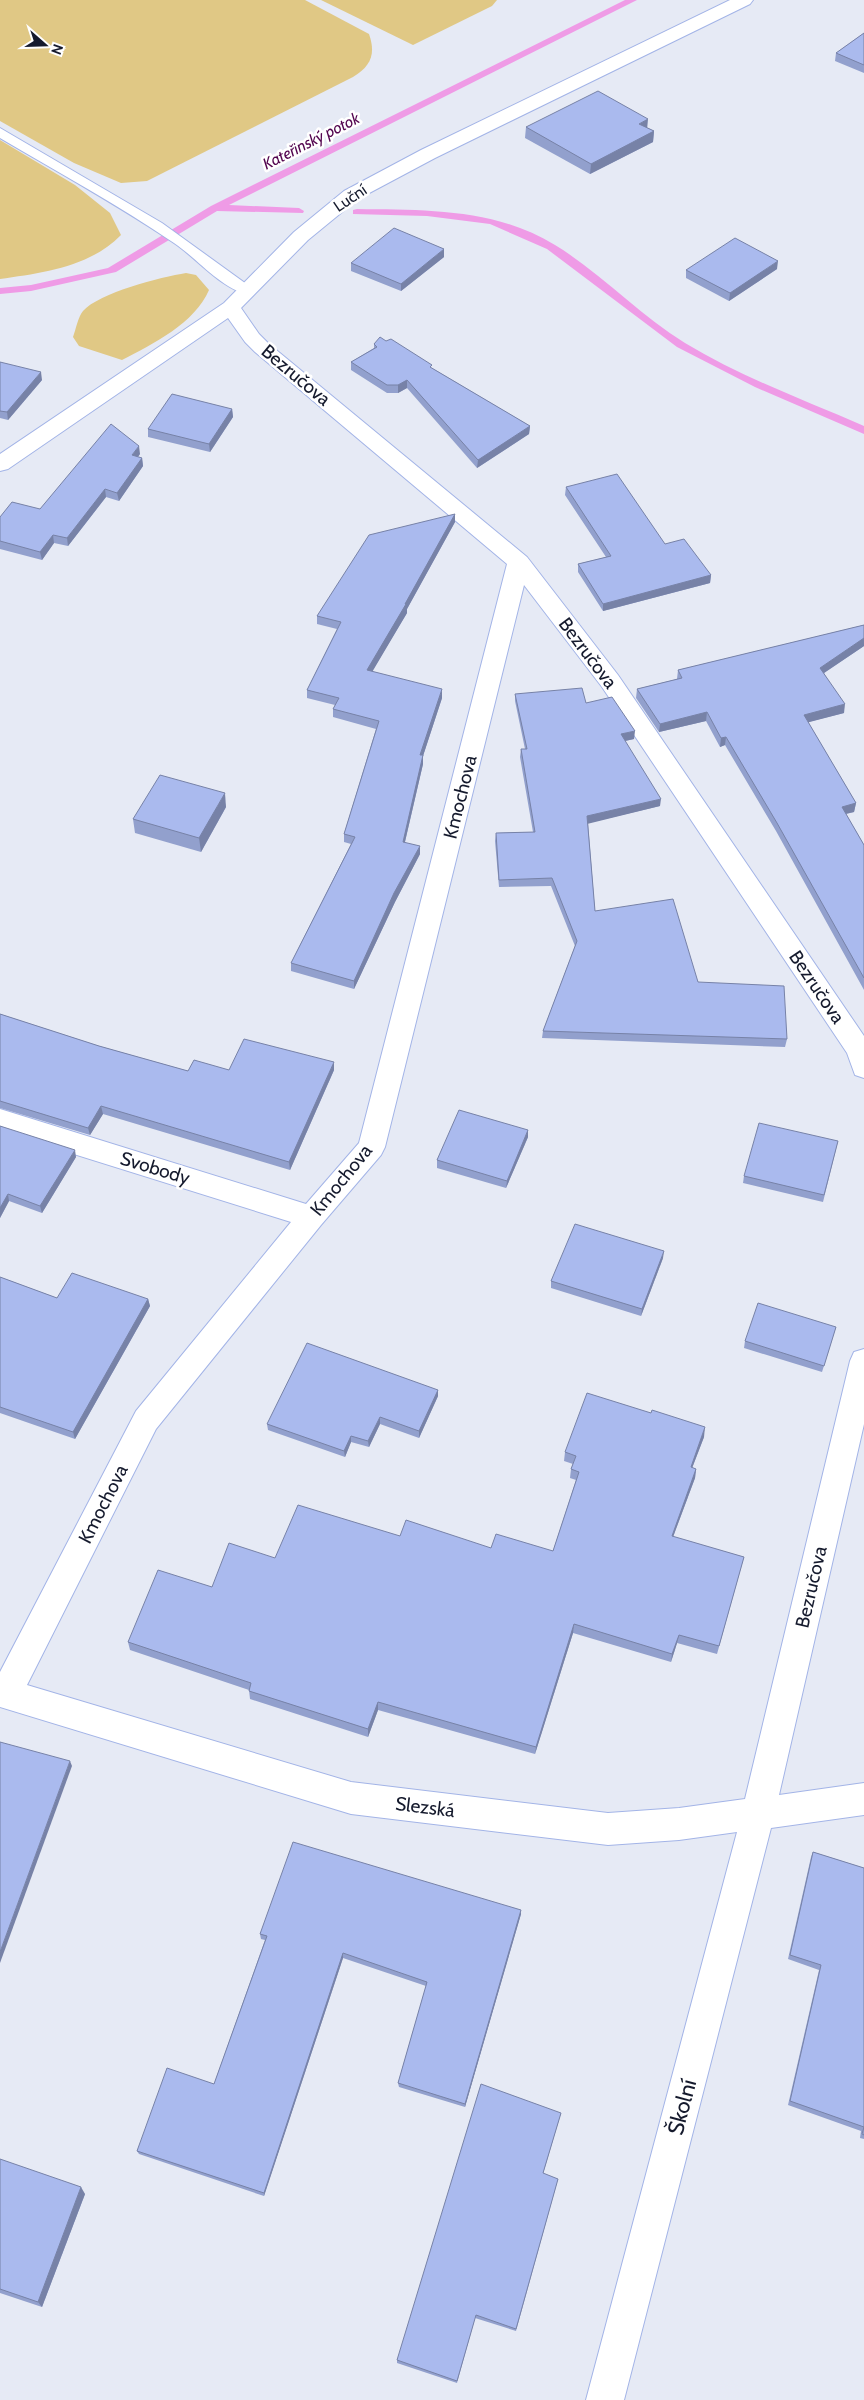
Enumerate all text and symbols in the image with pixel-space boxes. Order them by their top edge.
north arrow [20,20,70,70]
text: N [47,42,67,57]
water label: Kateřinský potok [259,108,364,174]
street label: Luční [330,180,371,216]
street label: Bezručova [257,339,335,411]
street label: Bezručova [554,613,622,693]
street label: Kmochova [439,753,481,841]
street label: Bezručova [784,946,850,1028]
street label: Kmochova [305,1140,377,1220]
street label: Svobody [117,1147,193,1190]
street label: Kmochova [73,1461,133,1547]
street label: Bezručova [790,1544,832,1630]
street label: Slezská [394,1792,456,1822]
street label: Školní [662,2076,702,2138]

